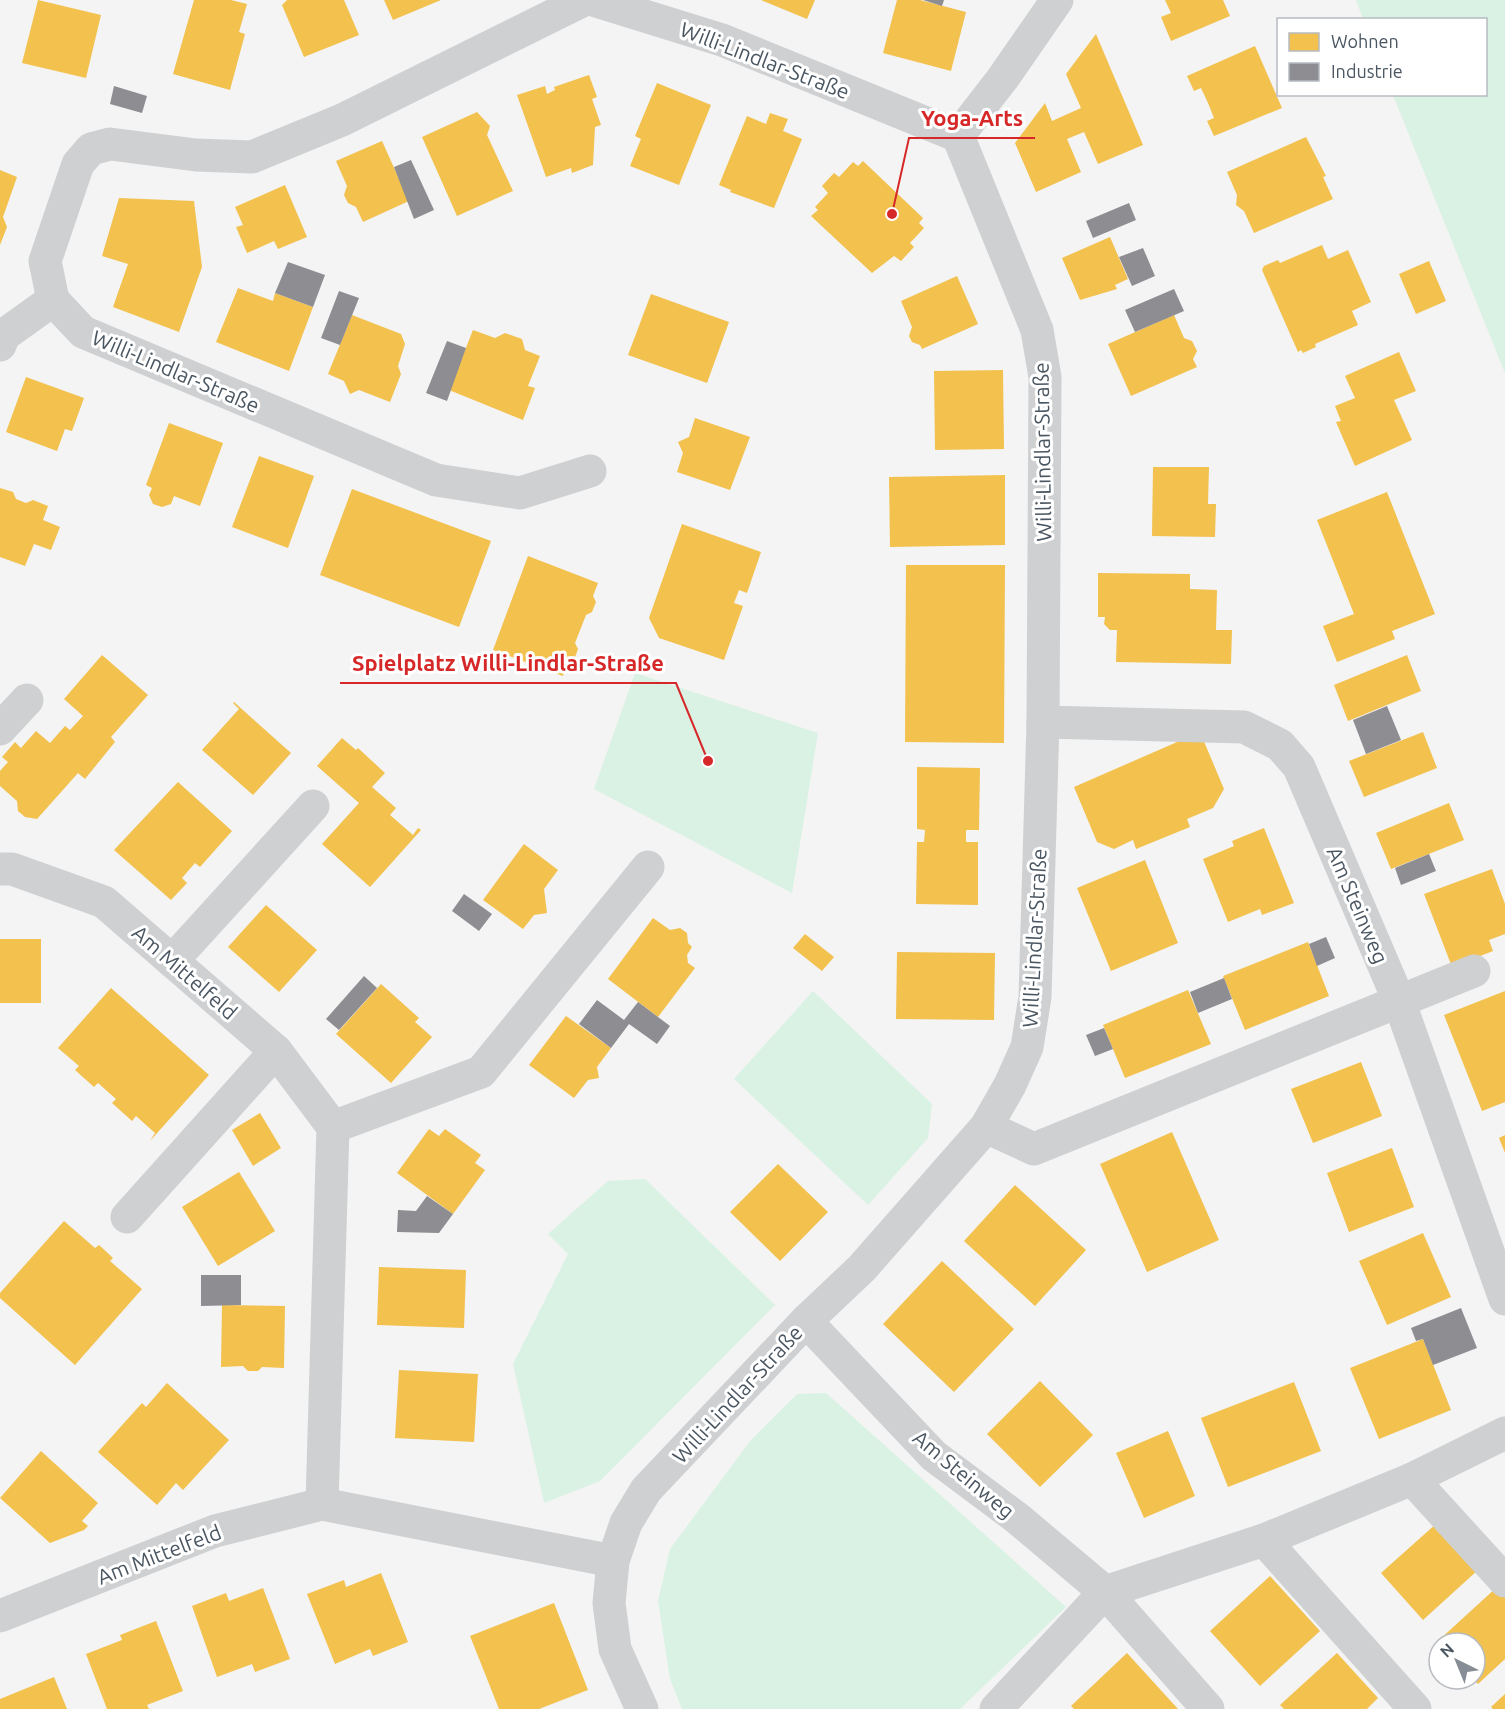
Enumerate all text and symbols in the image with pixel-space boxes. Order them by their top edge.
street label: Willi-Lindlar-Straße [677,17,853,103]
legend [1277,18,1487,96]
text: Wohnen [1331,31,1399,51]
text: Industrie [1331,61,1403,81]
callout: Yoga-Arts [909,98,1035,138]
text: Yoga-Arts [921,105,1023,130]
street label: Willi-Lindlar-Straße [89,325,263,417]
street label: Willi-Lindlar-Straße [1028,362,1056,542]
callout: Spielplatz Willi-Lindlar-Straße [340,643,676,683]
text: Spielplatz Willi-Lindlar-Straße [352,650,664,675]
street label: Am Steinweg [1323,843,1393,967]
street label: Willi-Lindlar-Straße [1017,848,1051,1028]
street label: Am Mittelfeld [128,920,242,1024]
street label: Willi-Lindlar-Straße [667,1320,807,1468]
street label: Am Steinweg [909,1425,1019,1523]
street label: Am Mittelfeld [94,1519,224,1589]
north arrow [1427,1631,1487,1691]
text: N [1436,1639,1457,1661]

